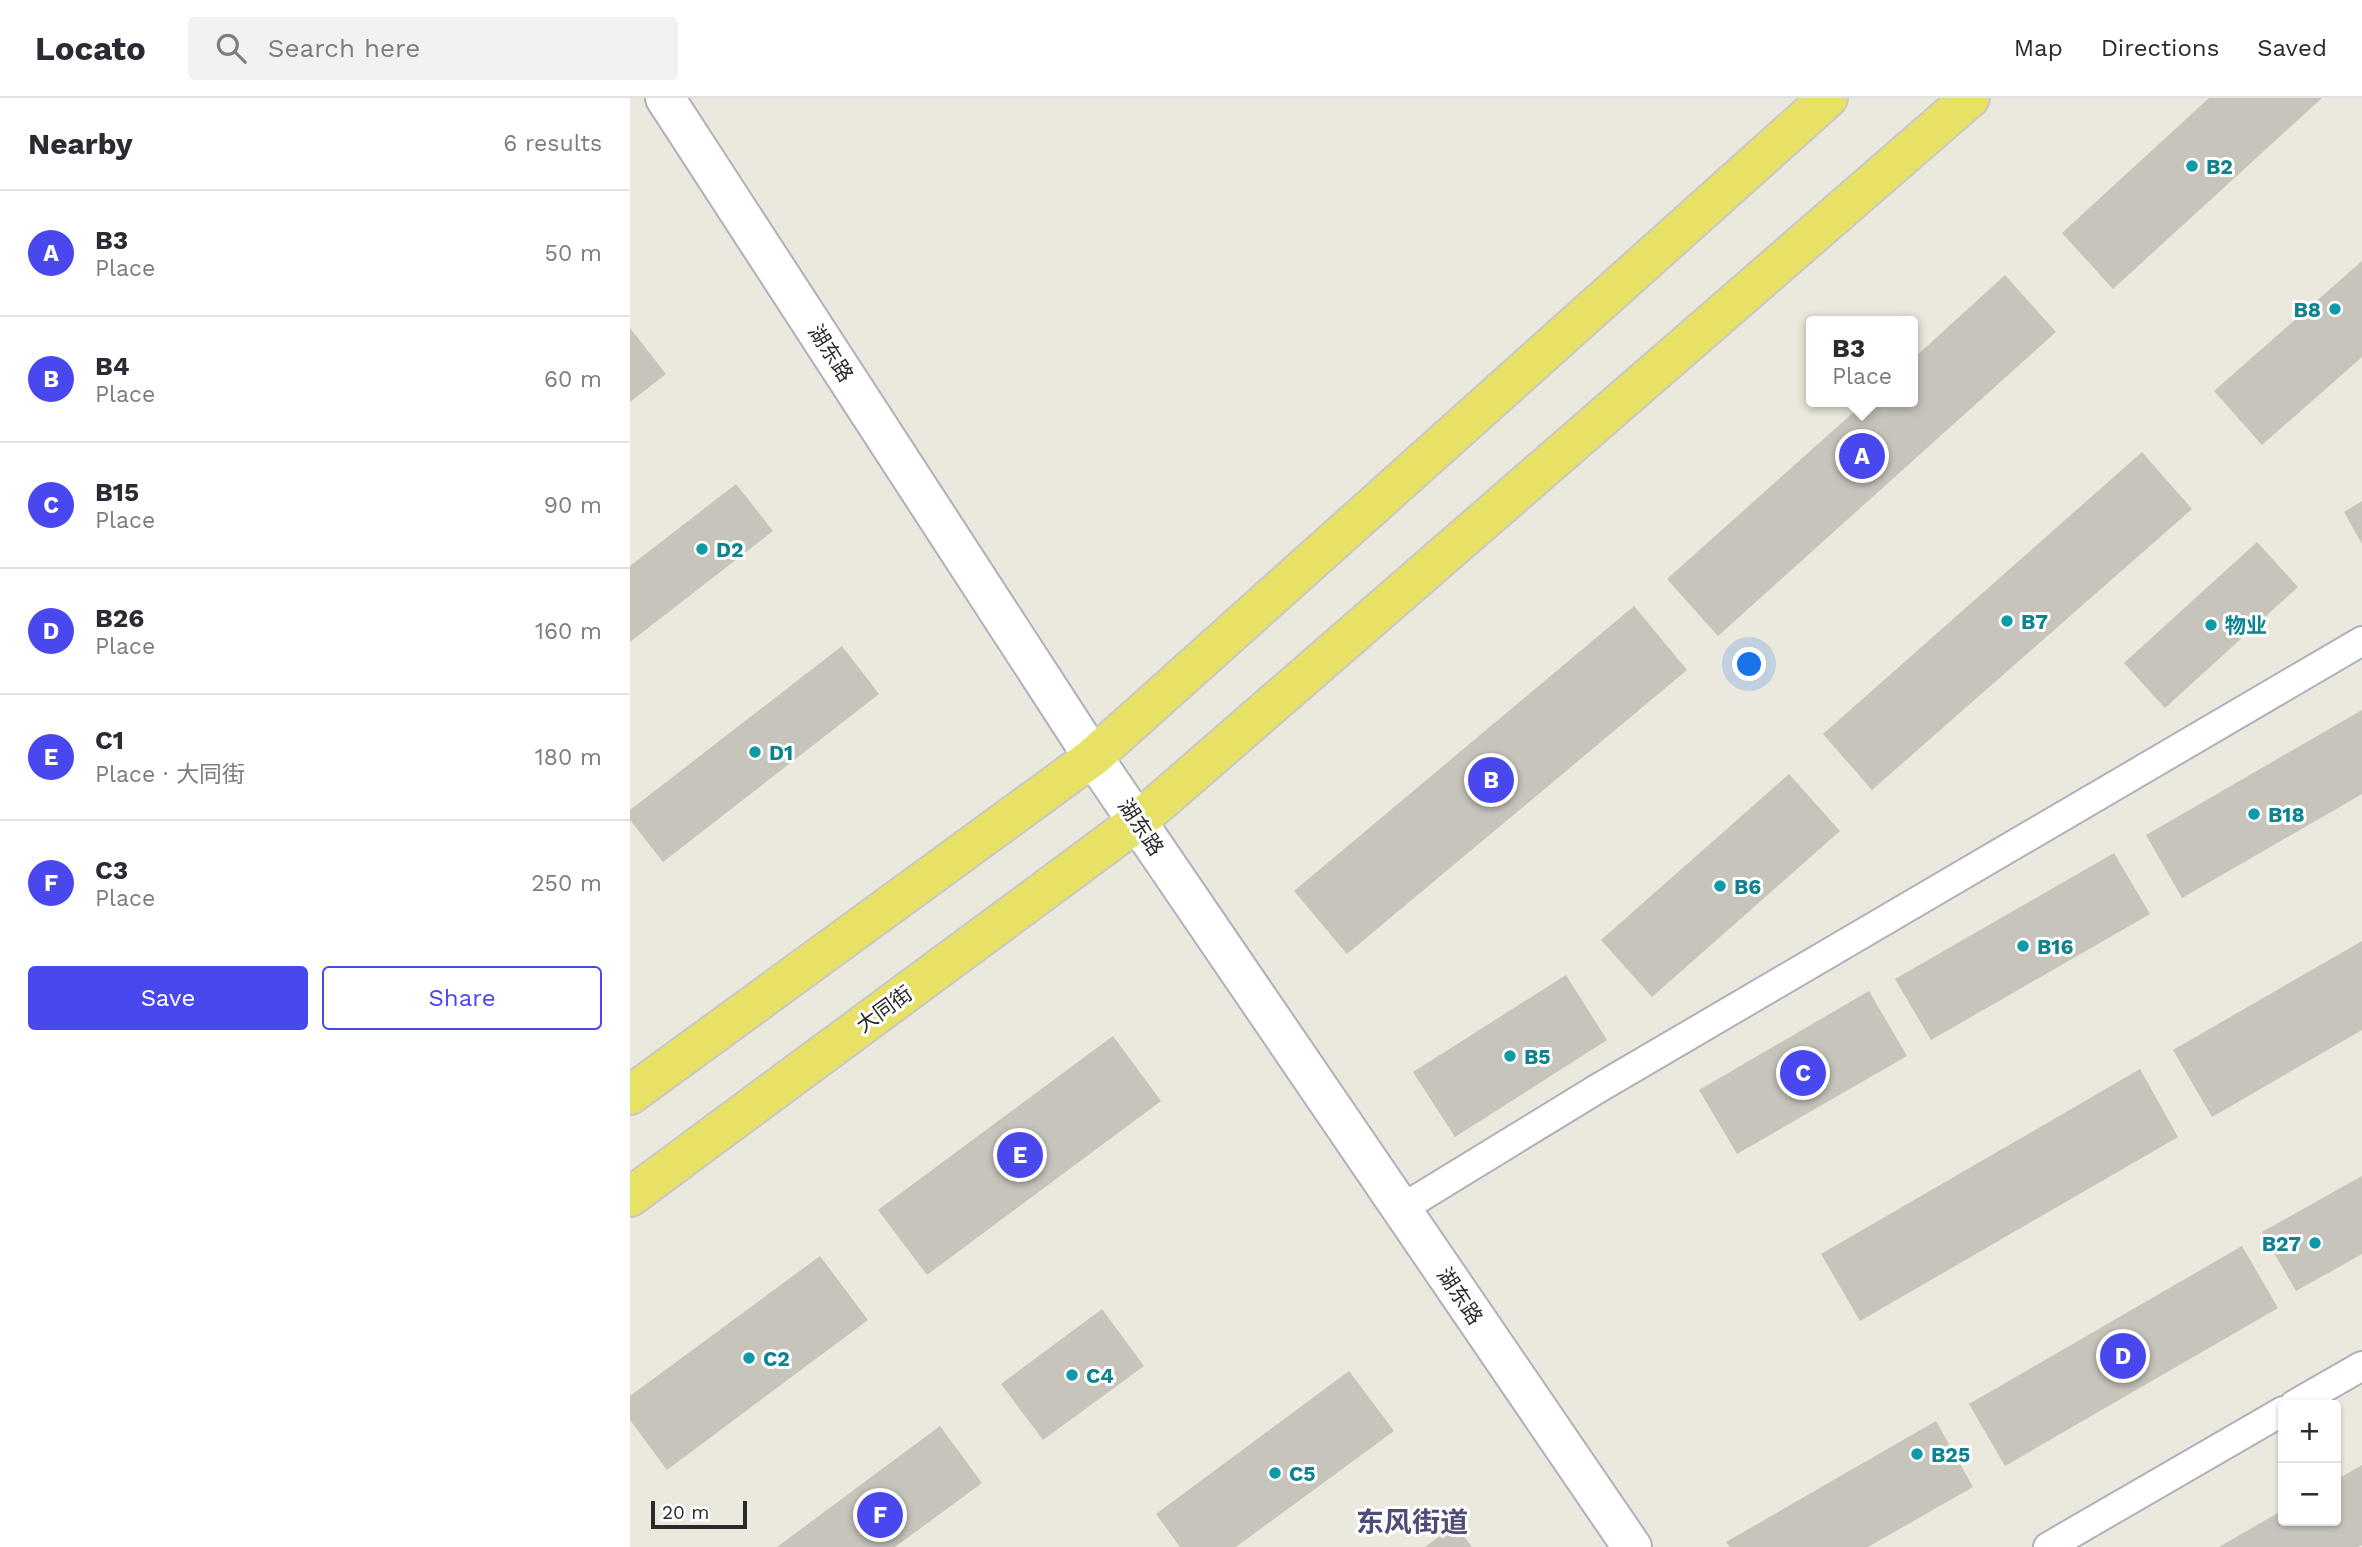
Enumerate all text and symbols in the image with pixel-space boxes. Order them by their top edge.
search box [188,17,678,80]
text: Locato [35,29,146,68]
icon: search [212,29,250,67]
text: Search here [268,33,420,63]
text: Map [2014,34,2063,62]
text: Directions [2101,34,2219,62]
text: Saved [2257,34,2327,62]
text: Nearby [28,126,133,161]
text: 6 results [503,130,602,157]
place label: B2 [2206,154,2233,179]
marker: B2 [2184,158,2200,174]
text: B3 [95,225,128,255]
text: A [43,240,59,267]
text: 50 m [545,240,602,267]
text: Place [95,255,155,282]
place label: B8 [2293,297,2321,322]
marker: B8 [2327,301,2343,317]
popup [1806,316,1918,407]
street label: 湖东路 [803,320,859,386]
text: B3 [1832,333,1865,363]
text: B4 [95,351,130,381]
text: Place [1832,363,1892,390]
text: B [43,366,59,393]
text: 60 m [544,366,602,393]
text: Place [95,381,155,408]
pin: A [1839,430,1885,482]
text: B15 [95,477,139,507]
text: C [43,492,59,519]
text: 90 m [544,492,602,519]
text: Place [95,507,155,534]
place label: D2 [716,537,744,562]
marker: D2 [694,541,710,557]
text: B26 [95,603,144,633]
place label: B7 [2021,609,2048,634]
marker: B7 [1999,613,2015,629]
place label: 物业 [2225,613,2267,638]
marker: 物业 [2203,617,2219,633]
text: D [43,618,59,645]
text: 160 m [535,618,602,645]
text: Place [95,633,155,660]
your location [1732,647,1766,681]
text: C1 [95,725,124,755]
place label: D1 [769,740,793,765]
text: E [44,744,58,771]
text: 180 m [535,744,602,771]
marker: D1 [747,744,763,760]
pin: B [1468,754,1514,806]
text: Place · 大同街 [95,761,245,788]
street label: 湖东路 [1113,794,1169,860]
place label: B18 [2268,802,2305,827]
marker: B18 [2246,806,2262,822]
text: C3 [95,855,128,885]
text: F [44,870,58,897]
text: 250 m [531,870,602,897]
place label: B6 [1734,874,1761,899]
marker: B6 [1712,878,1728,894]
text: Place [95,885,155,912]
place label: B16 [2037,934,2073,959]
marker: B16 [2015,938,2031,954]
button: Save [28,966,308,1030]
button: Share [322,966,602,1030]
street label: 大同街 [851,980,917,1038]
place label: B5 [1524,1044,1551,1069]
pin: C [1780,1047,1826,1099]
marker: B5 [1502,1048,1518,1064]
pin: E [997,1129,1043,1181]
place label: B27 [2262,1231,2301,1256]
marker: B27 [2307,1235,2323,1251]
street label: 湖东路 [1432,1263,1488,1329]
pin: D [2100,1330,2146,1382]
place label: C2 [763,1346,790,1371]
marker: C2 [741,1350,757,1366]
place label: C4 [1086,1363,1114,1388]
marker: C4 [1064,1367,1080,1383]
map controls [2278,1400,2341,1526]
button: + [2278,1400,2341,1463]
place label: B25 [1931,1442,1970,1467]
marker: B25 [1909,1446,1925,1462]
place label: C5 [1289,1461,1316,1486]
button: − [2278,1463,2341,1526]
marker: C5 [1267,1465,1283,1481]
pin: F [857,1489,903,1541]
scale bar [651,1498,747,1530]
text: 20 m [662,1501,709,1524]
district label: 东风街道 [1356,1506,1468,1539]

